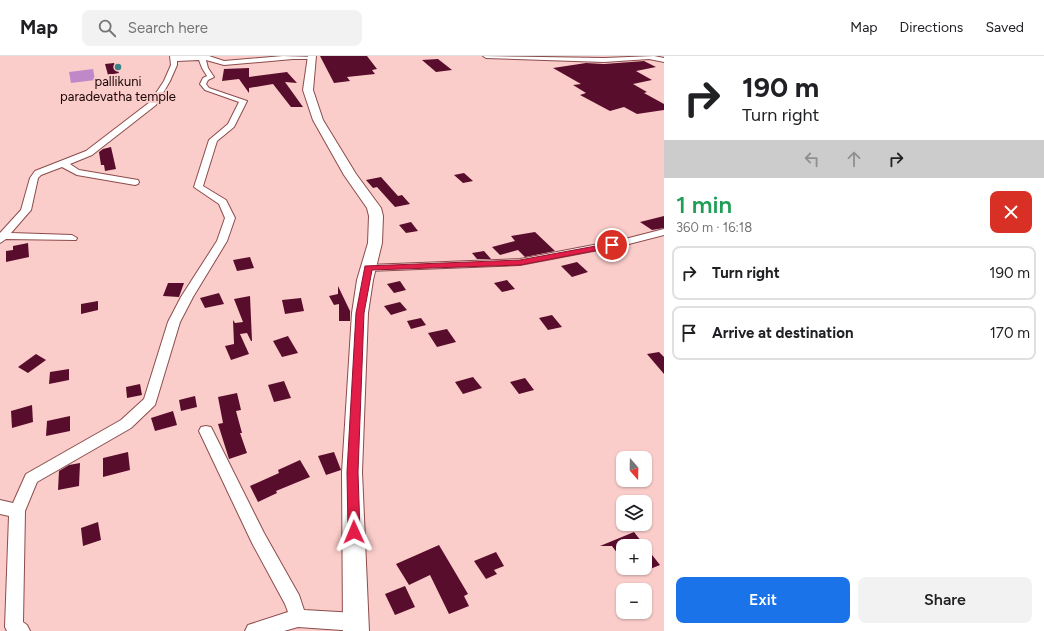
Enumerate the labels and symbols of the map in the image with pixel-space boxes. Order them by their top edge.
marker: pallikuni paradevatha temple [113,62,123,72]
place label: pallikuni paradevatha temple [60,74,176,104]
pin [595,228,629,262]
north arrow [616,451,652,487]
position arrow [333,511,375,553]

